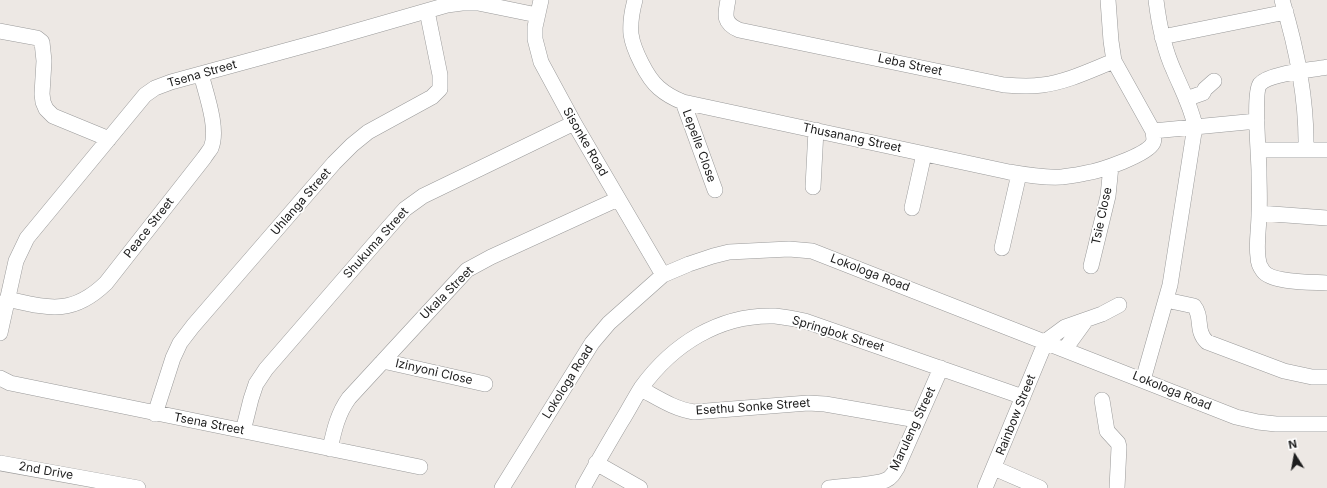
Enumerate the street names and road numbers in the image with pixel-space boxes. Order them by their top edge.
street label: Leba Street [877,51,943,79]
street label: Tsena Street [166,57,238,91]
street label: Sisonke Road [560,105,610,179]
street label: Lepelle Close [679,108,719,184]
street label: Thusanang Street [801,121,903,155]
street label: Uhlanga Street [268,166,334,238]
street label: Tsie Close [1089,186,1115,246]
street label: Peace Street [121,195,177,261]
street label: Shukuma Street [341,205,411,281]
street label: Lokologa Road [828,251,912,295]
street label: Ukala Street [417,263,477,323]
street label: Springbok Street [790,313,886,355]
street label: Lokologa Road [540,343,596,421]
street label: Izinyoni Close [394,356,474,388]
street label: Lokologa Road [1130,369,1214,413]
street label: Rainbow Street [993,373,1039,457]
street label: Maruleng Street [887,385,939,473]
street label: Esethu Sonke Street [695,396,811,418]
street label: Tsena Street [173,410,245,438]
street label: 2nd Drive [18,459,74,483]

